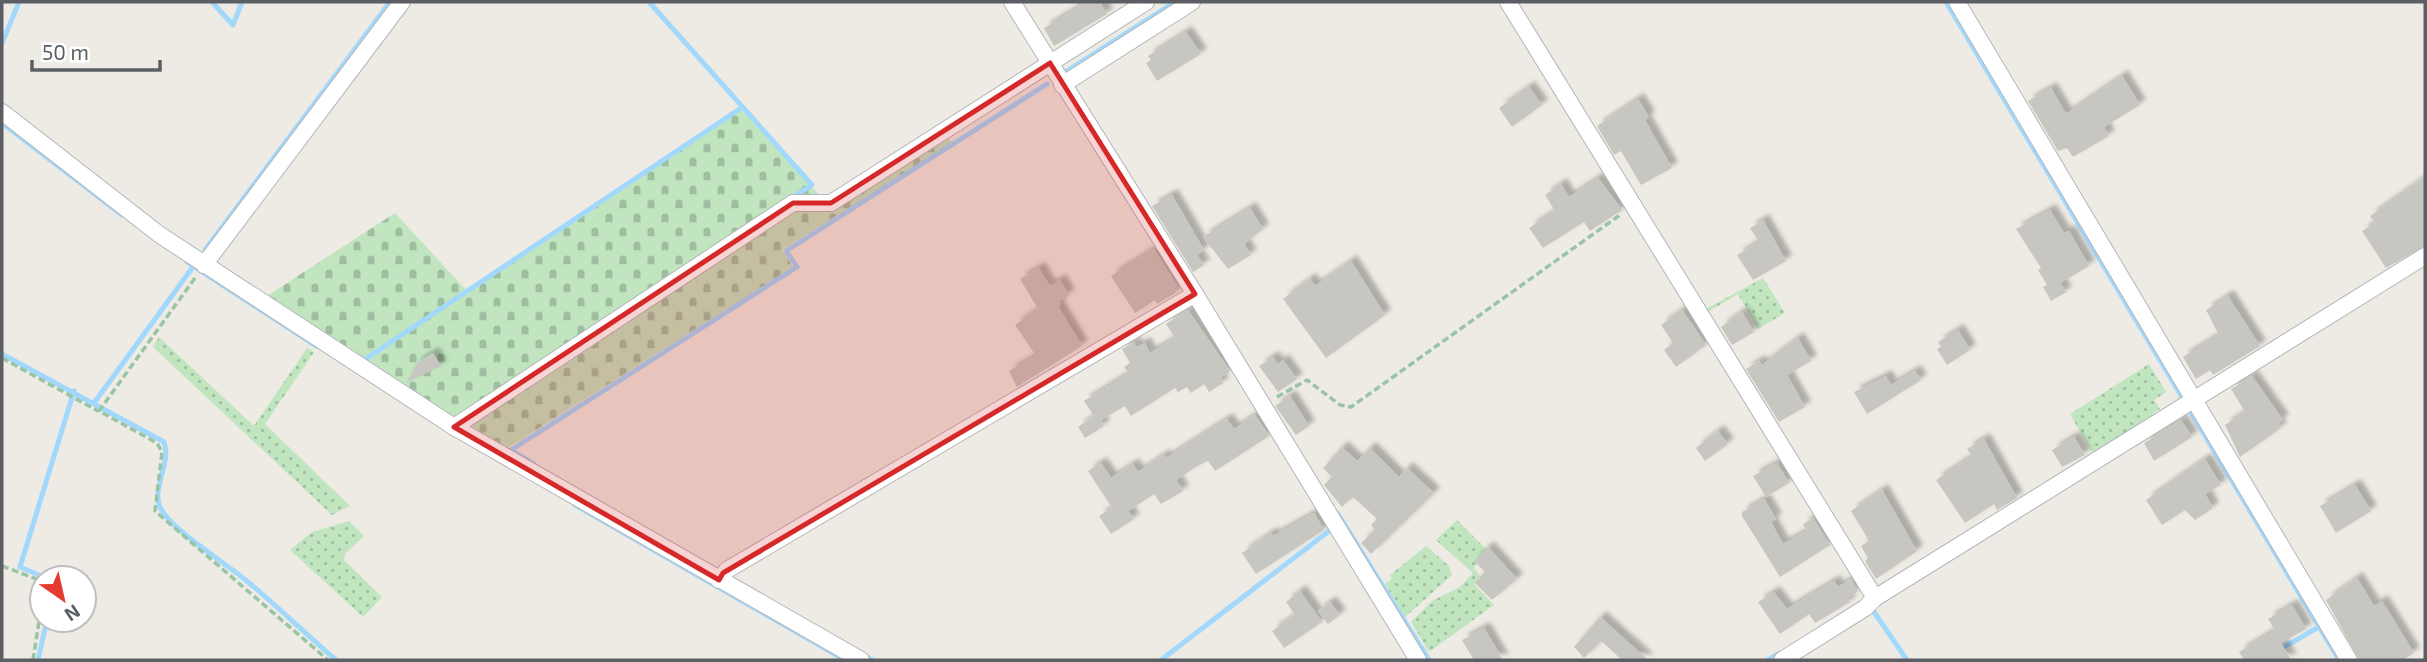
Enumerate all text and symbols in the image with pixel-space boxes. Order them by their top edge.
scale bar [32,28,159,72]
text: 50 m [42,39,89,64]
north arrow [28,564,98,634]
text: N [61,600,85,627]

